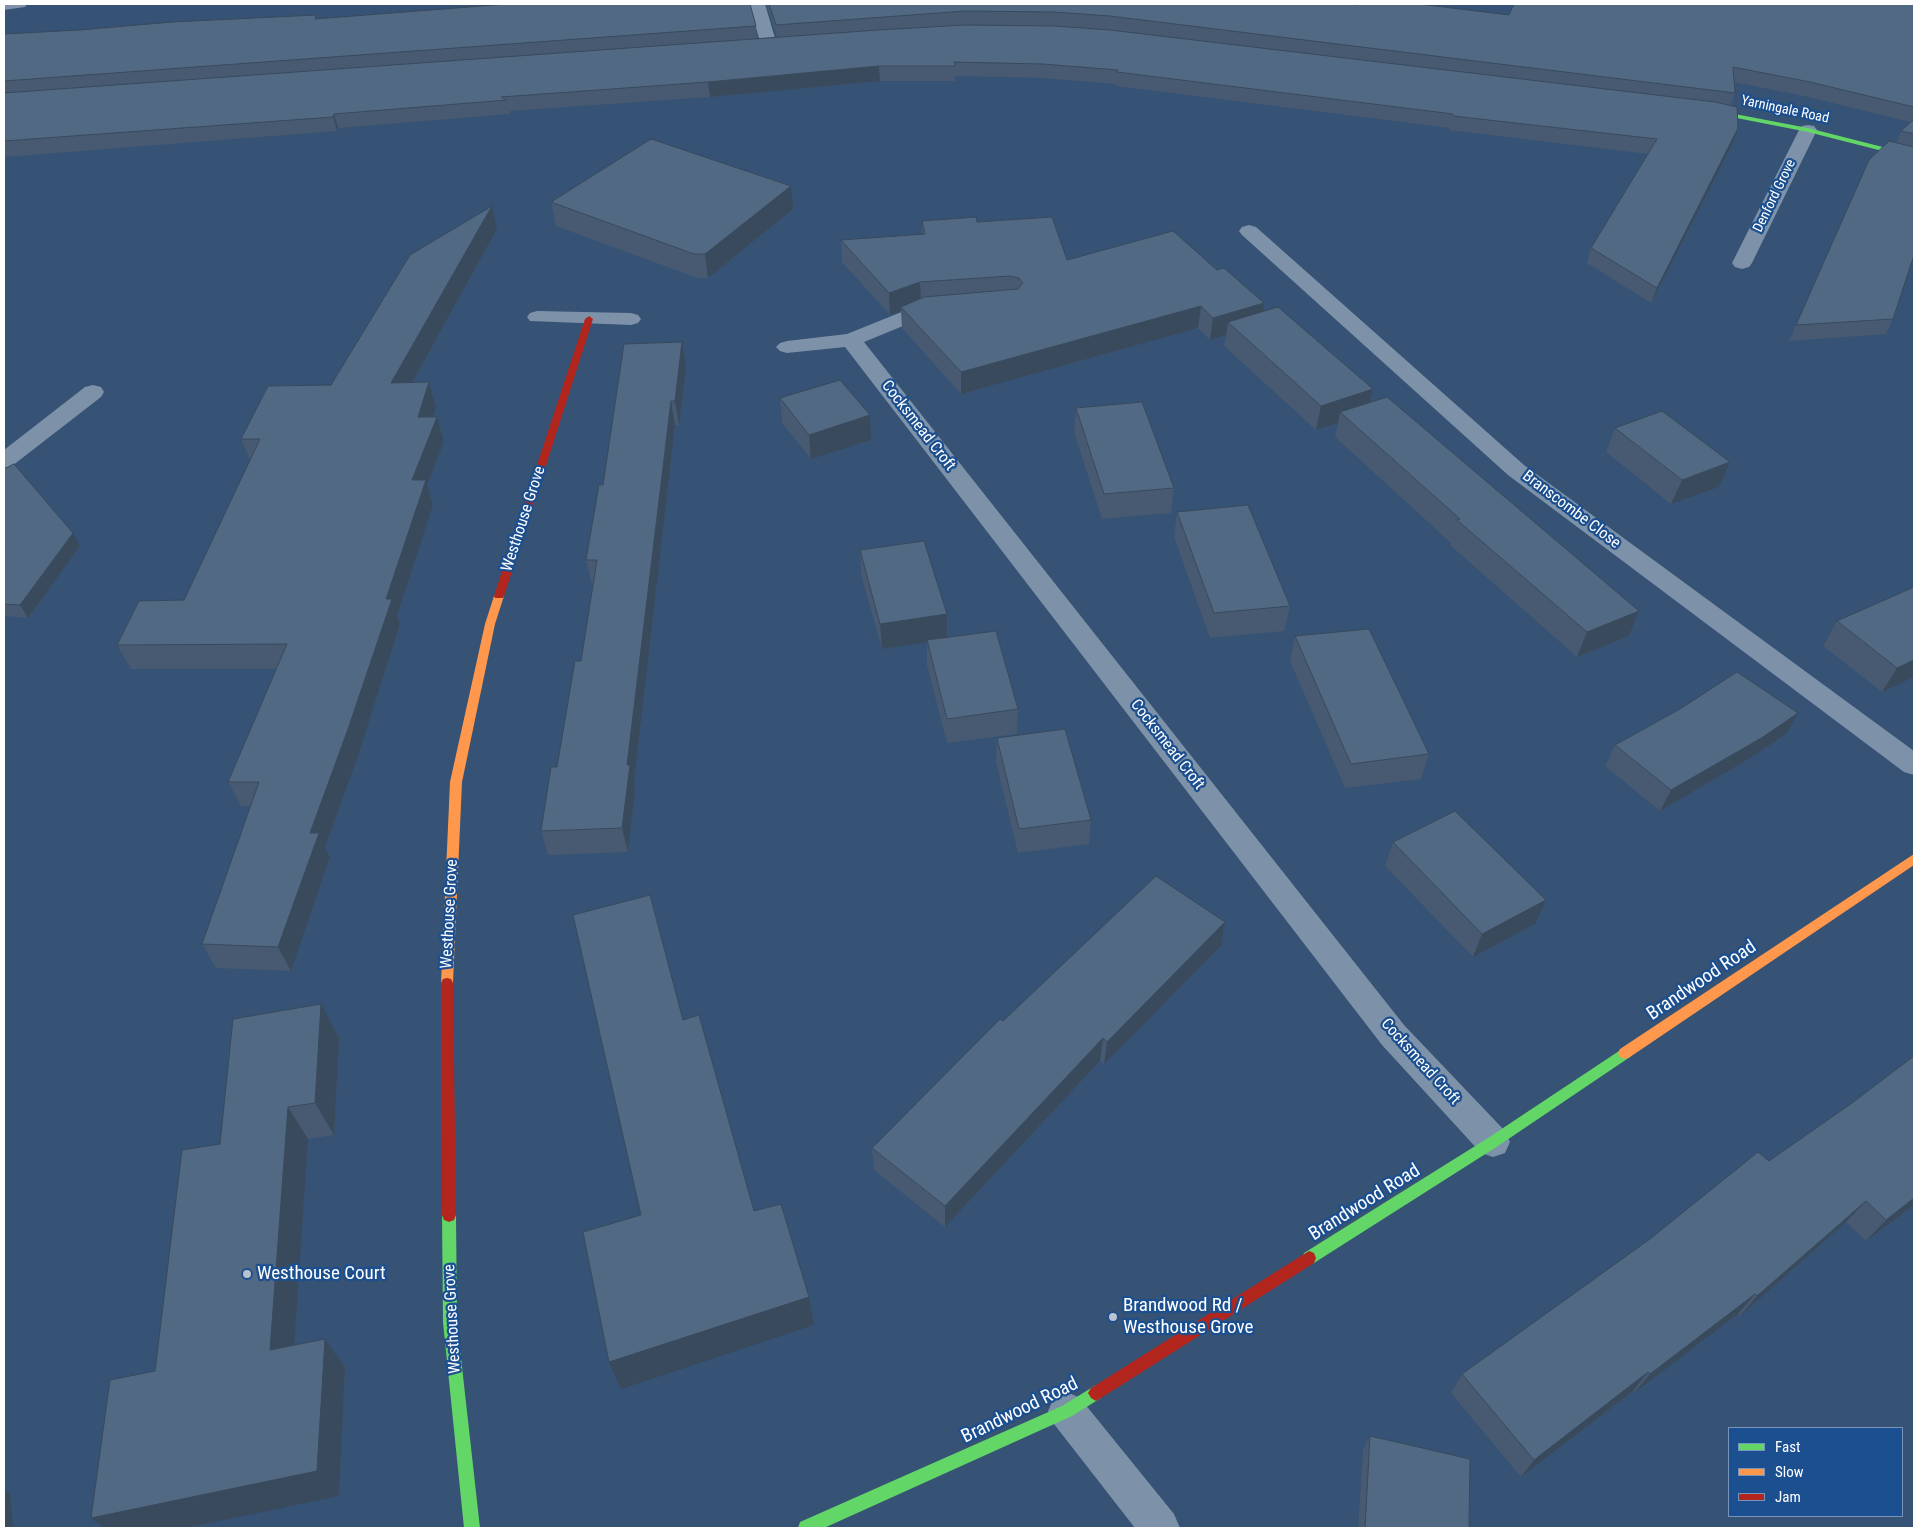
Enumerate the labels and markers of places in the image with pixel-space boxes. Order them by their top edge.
place label: Westhouse Court [257,1263,386,1285]
marker: Westhouse Court [241,1268,253,1280]
place label: Brandwood Rd / Westhouse Grove [1123,1295,1253,1339]
marker: Brandwood Rd / Westhouse Grove [1107,1311,1119,1323]

